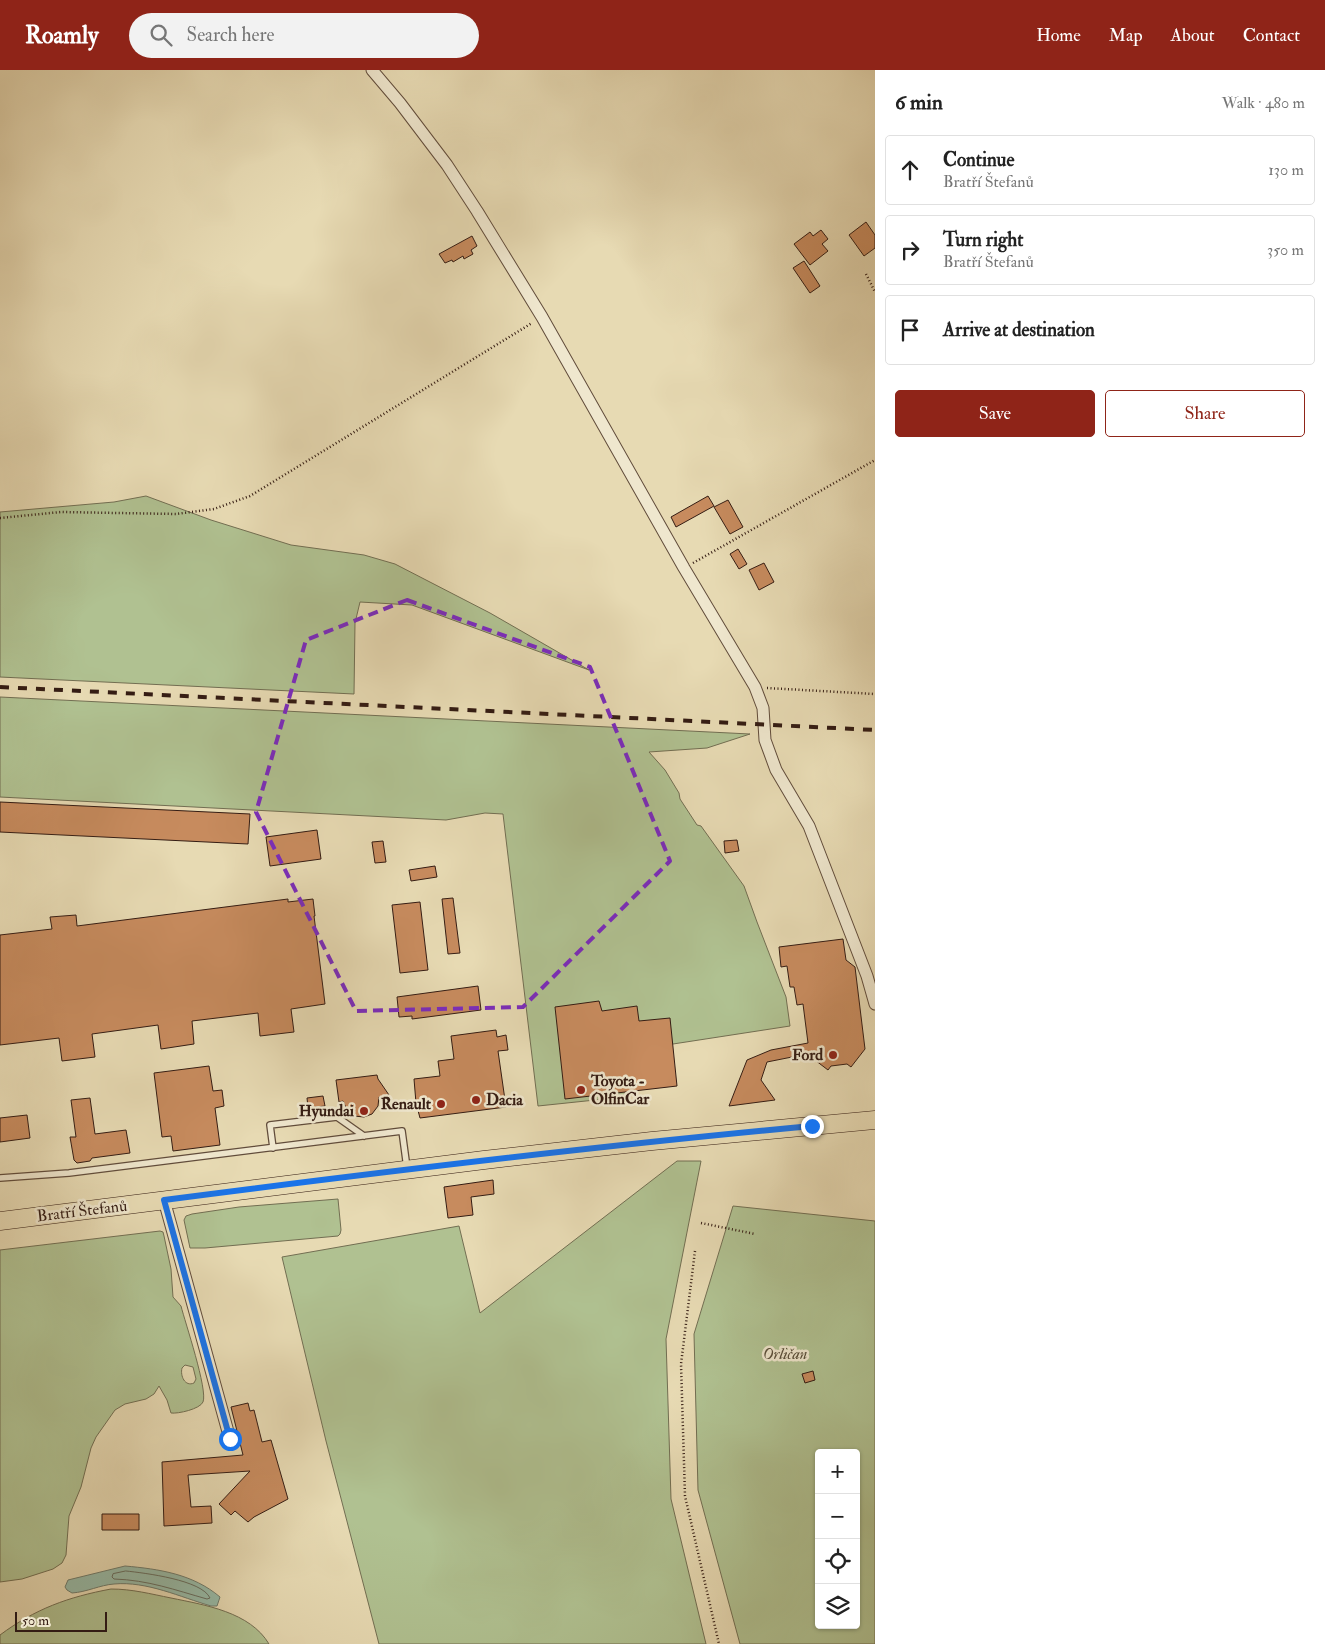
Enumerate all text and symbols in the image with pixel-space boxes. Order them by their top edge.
search box [129,13,479,58]
text: Roamly [25,20,99,51]
icon: search [147,21,175,49]
text: Search here [187,23,274,47]
text: Home [1036,24,1081,47]
text: Map [1109,24,1143,47]
text: About [1171,24,1215,47]
text: Contact [1243,24,1300,47]
text: 6 min [895,89,943,116]
text: Walk · 480 m [1222,93,1305,113]
text: Continue [943,148,1014,172]
icon: ahead [896,156,924,184]
text: 130 m [1268,160,1304,180]
text: Bratří Štefanů [943,172,1034,192]
text: Turn right [943,228,1023,252]
icon: right [896,236,924,264]
text: 350 m [1267,240,1304,260]
text: Bratří Štefanů [943,252,1034,272]
icon: arrive [896,316,924,344]
text: Arrive at destination [943,318,1095,342]
button: Save [895,390,1095,437]
button: Share [1105,390,1305,437]
place label: Ford [792,1045,823,1065]
marker: Ford [827,1049,839,1061]
place label: Toyota - OlfinCar [590,1071,650,1109]
marker: Toyota - OlfinCar [575,1084,587,1096]
place label: Dacia [486,1090,523,1110]
place label: Renault [381,1094,432,1114]
marker: Dacia [470,1094,482,1106]
marker: Renault [435,1098,447,1110]
place label: Hyundai [299,1101,355,1122]
marker: Hyundai [358,1105,370,1117]
route end [801,1115,824,1138]
street label: Bratří Štefanů [36,1195,128,1226]
park label: Orličan [763,1344,807,1364]
route start [219,1428,242,1451]
map controls [815,1449,860,1629]
button: + [815,1449,860,1494]
button: − [815,1494,860,1539]
button: locate [815,1539,860,1584]
button: layers [815,1584,860,1629]
scale bar [15,1609,108,1632]
text: 50 m [22,1612,49,1629]

